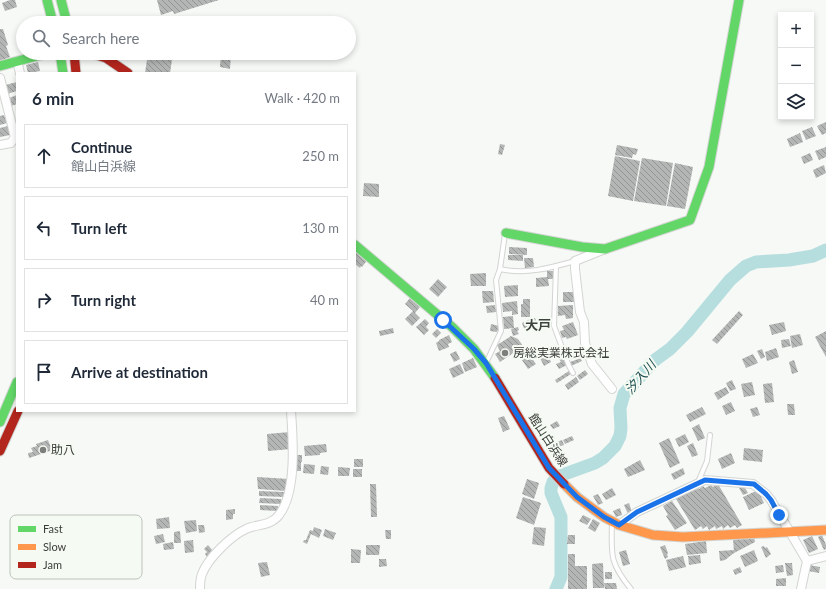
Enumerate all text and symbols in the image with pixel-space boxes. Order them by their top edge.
map controls [778,12,814,120]
button: + [778,12,814,48]
search box [16,16,356,60]
icon: search [30,27,52,49]
text: Search here [62,29,139,47]
button: − [778,48,814,84]
button: layers [778,84,814,120]
text: 6 min [32,88,74,109]
text: Walk · 420 m [264,90,340,106]
text: Continue [71,138,132,156]
icon: ahead [33,145,55,167]
text: 250 m [302,148,339,164]
text: 館山白浜線 [71,158,136,174]
icon: left [33,217,55,239]
text: Turn left [71,219,127,237]
text: 130 m [302,220,339,236]
icon: right [33,289,55,311]
text: Turn right [71,291,136,309]
text: 40 m [310,292,339,308]
route start [434,311,452,329]
district label: 大戸 [525,317,551,333]
place label: 房総実業株式会社 [513,345,609,360]
marker: 房総実業株式会社 [500,348,510,358]
water label: 汐入川 [621,356,660,397]
icon: arrive [33,361,55,383]
text: Arrive at destination [71,363,208,381]
street label: 館山白浜線 [526,410,571,469]
place label: 助八 [51,442,75,457]
marker: 助八 [38,445,48,455]
route end [770,506,788,524]
legend [10,515,142,579]
text: Fast [43,522,63,535]
text: Slow [43,540,67,553]
text: Jam [43,558,62,571]

